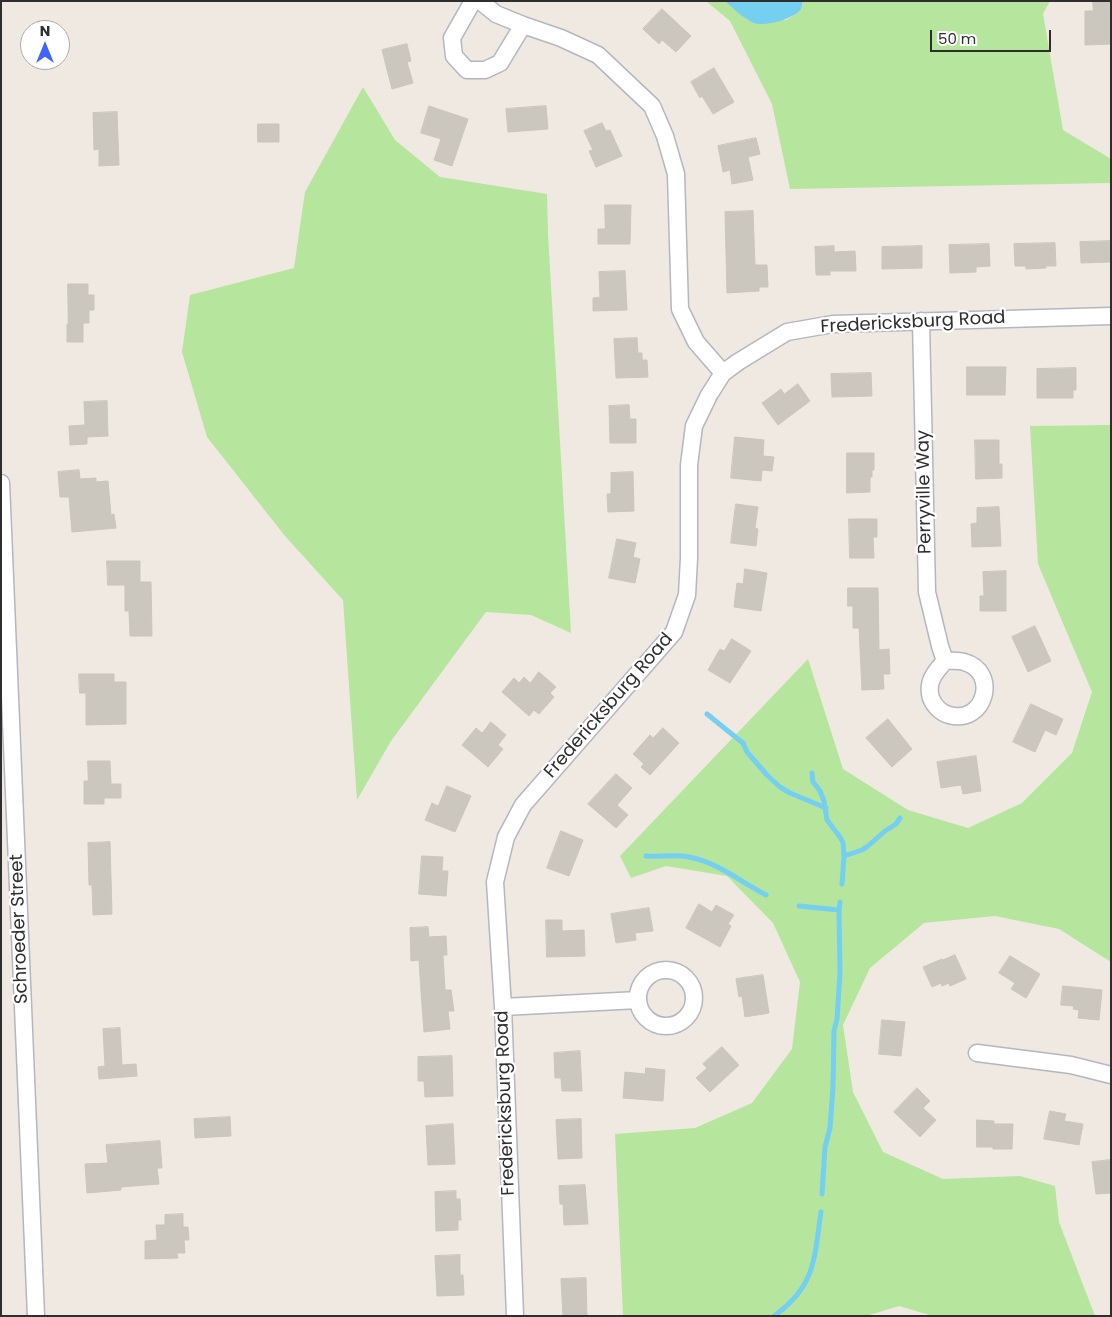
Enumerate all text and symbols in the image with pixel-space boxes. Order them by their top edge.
north arrow [20,20,70,70]
scale bar [932,20,1053,52]
text: N [40,21,50,41]
text: 50 m [938,28,976,49]
street label: Fredericksburg Road [820,307,1006,339]
street label: Perryville Way [913,430,937,554]
street label: Fredericksburg Road [540,629,678,783]
street label: Schroeder Street [7,854,33,1004]
street label: Fredericksburg Road [492,1010,520,1196]

